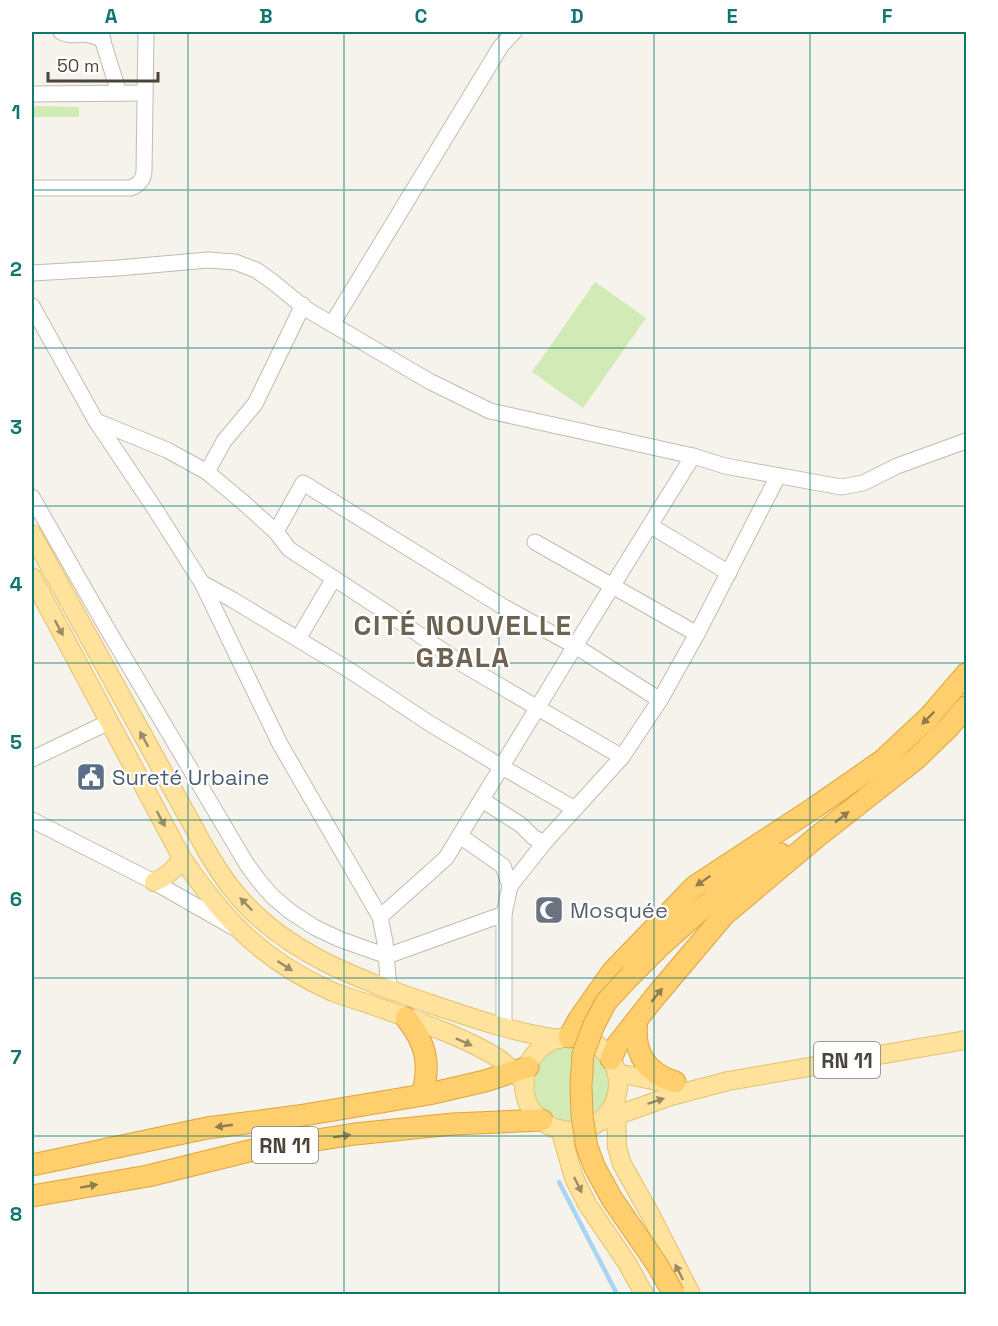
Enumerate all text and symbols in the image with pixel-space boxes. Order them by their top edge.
text: A [105,3,118,29]
text: B [259,3,273,29]
text: C [415,3,428,29]
text: D [570,3,584,29]
text: E [726,3,738,29]
text: F [882,3,893,29]
scale bar [48,45,158,83]
text: 50 m [57,54,99,77]
text: 1 [11,99,21,125]
text: 2 [10,256,22,282]
text: 3 [10,414,22,440]
text: 4 [10,571,23,597]
district label: CITÉ NOUVELLE GBALA [353,607,573,675]
one-way arrow [54,620,64,637]
one-way arrow [921,710,935,725]
text: 5 [10,729,22,755]
one-way arrow [139,730,149,747]
public building icon: Sureté Urbaine [75,761,107,793]
place label: Sureté Urbaine [112,763,270,791]
one-way arrow [156,810,166,827]
one-way arrow [834,810,850,823]
one-way arrow [695,875,711,887]
text: 6 [10,886,22,912]
mosque icon: Mosquée [533,894,565,926]
place label: Mosquée [570,896,668,924]
one-way arrow [239,897,253,912]
one-way arrow [277,961,293,972]
one-way arrow [650,987,663,1003]
one-way arrow [456,1037,473,1046]
road number: RN 11 [814,1042,880,1078]
text: 7 [10,1044,22,1070]
one-way arrow [647,1096,665,1105]
one-way arrow [214,1121,233,1130]
road number: RN 11 [252,1127,318,1163]
one-way arrow [333,1132,352,1141]
one-way arrow [572,1176,582,1194]
one-way arrow [80,1182,99,1191]
text: 8 [10,1201,22,1227]
one-way arrow [675,1264,684,1281]

